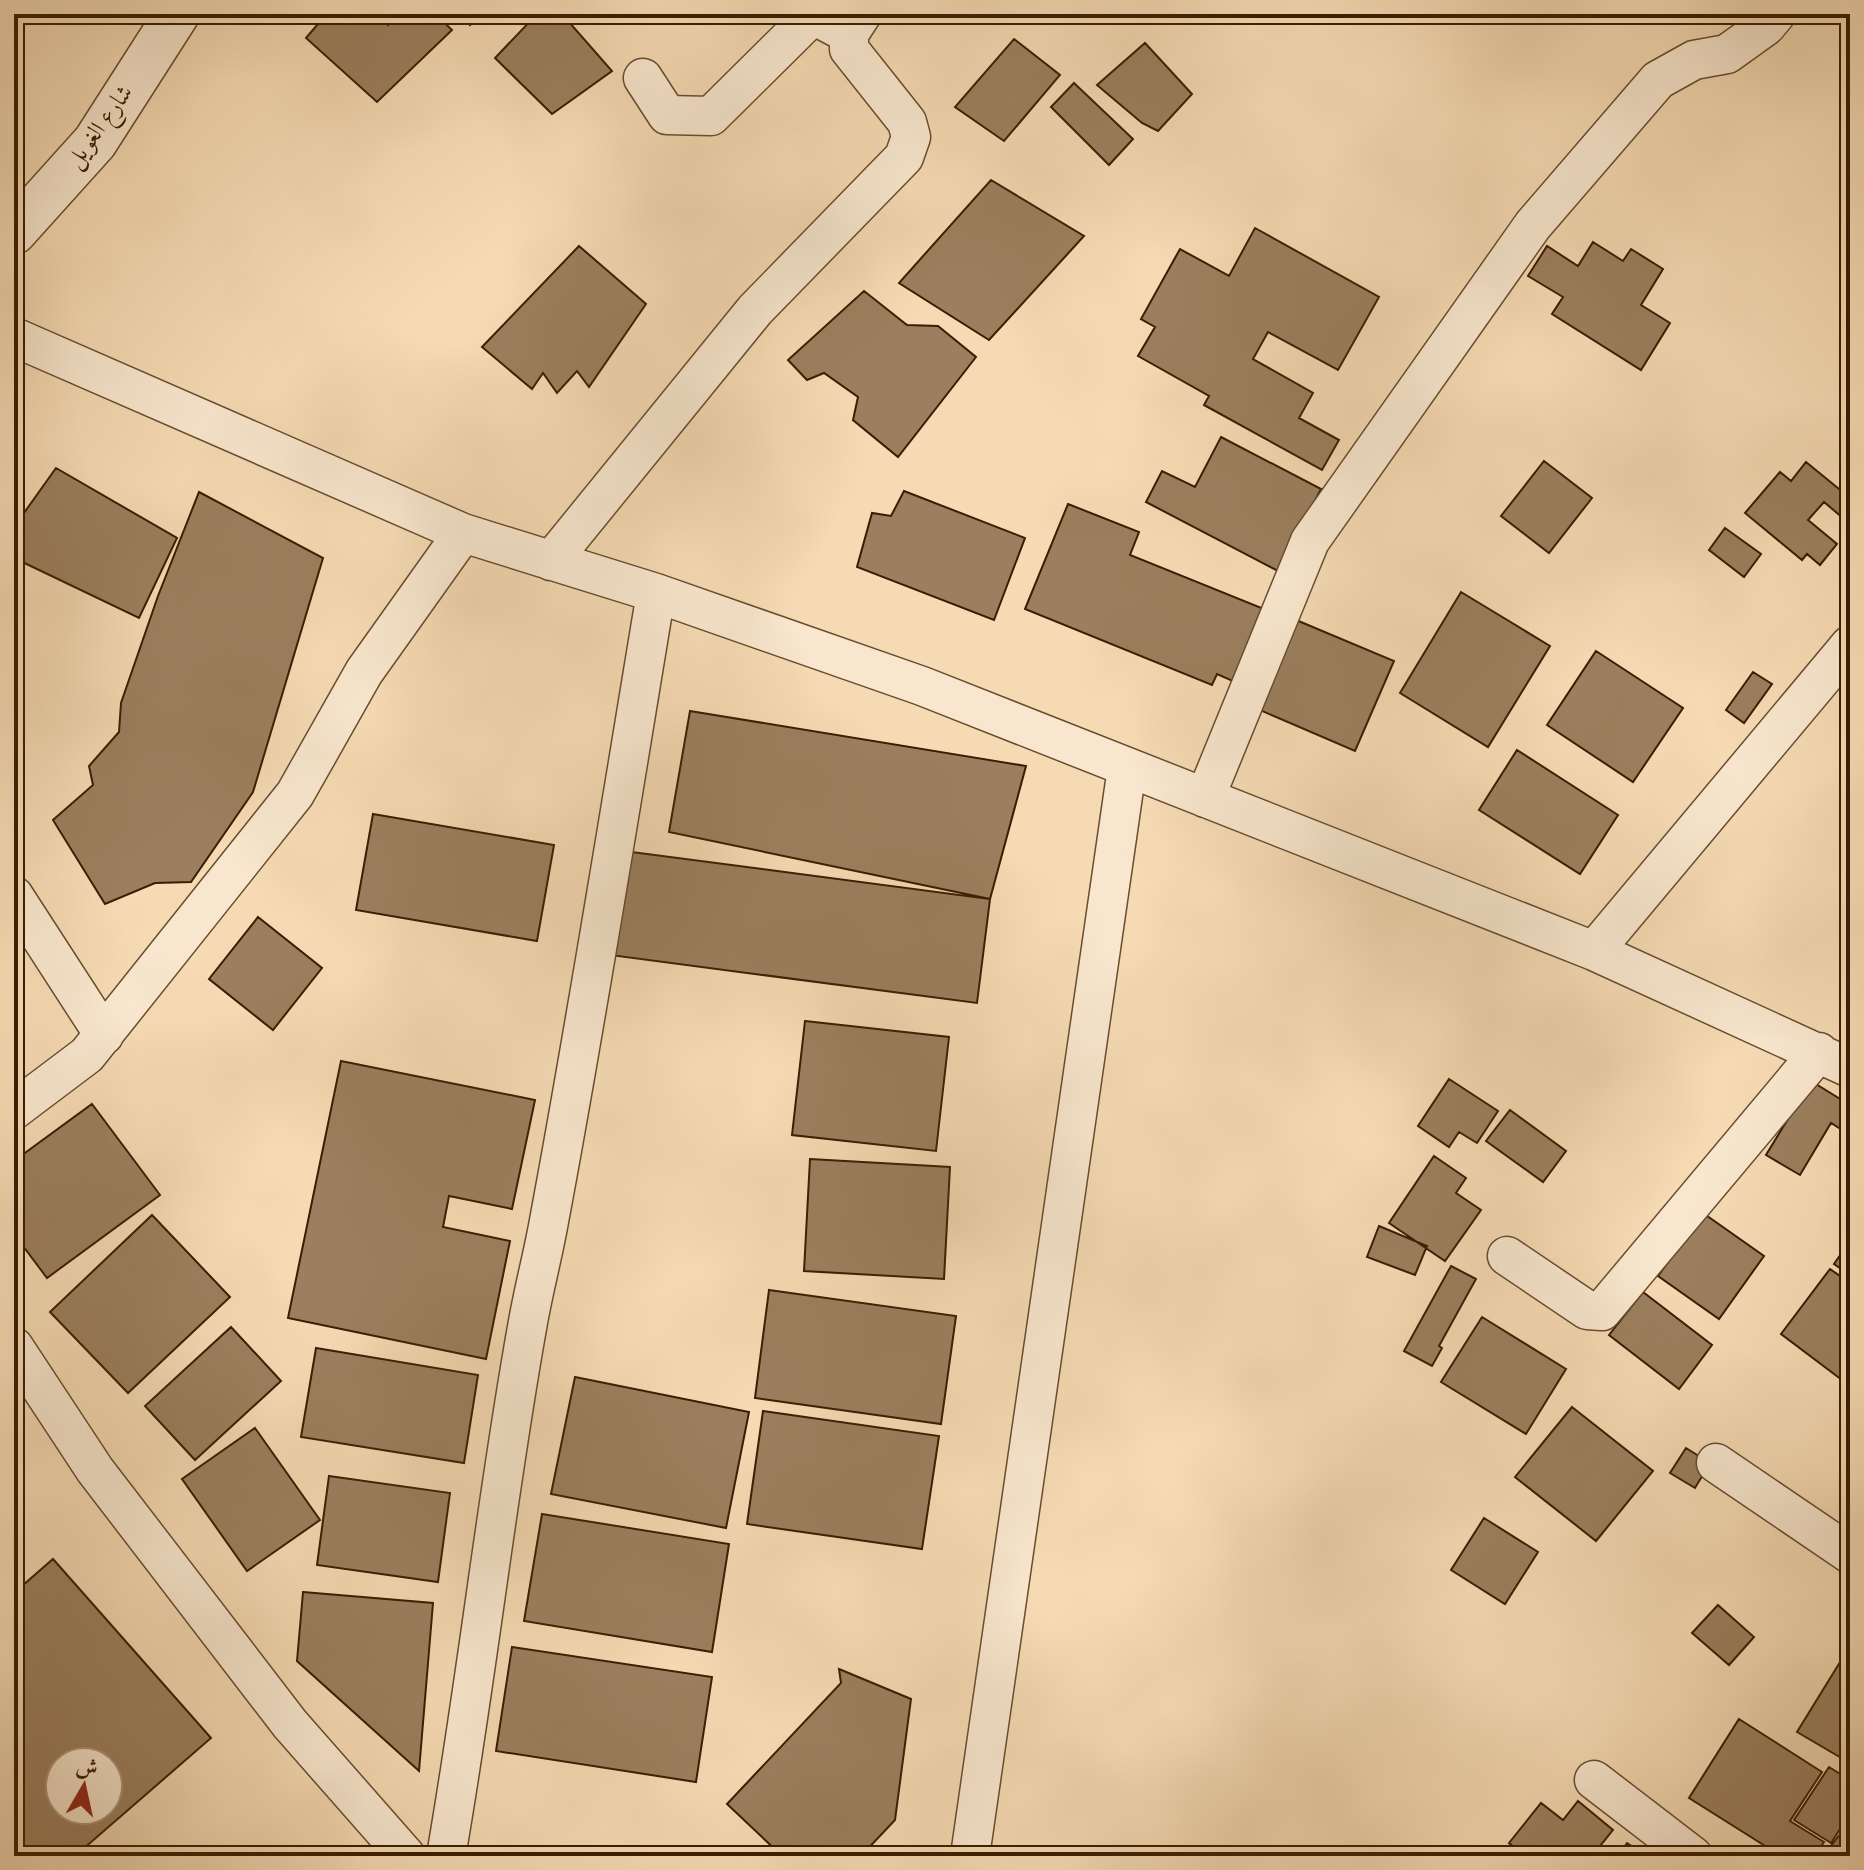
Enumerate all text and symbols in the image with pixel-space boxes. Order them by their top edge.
street label: شارع الغويل [59,79,143,177]
north arrow [44,1746,124,1826]
text: ش [74,1753,100,1784]

